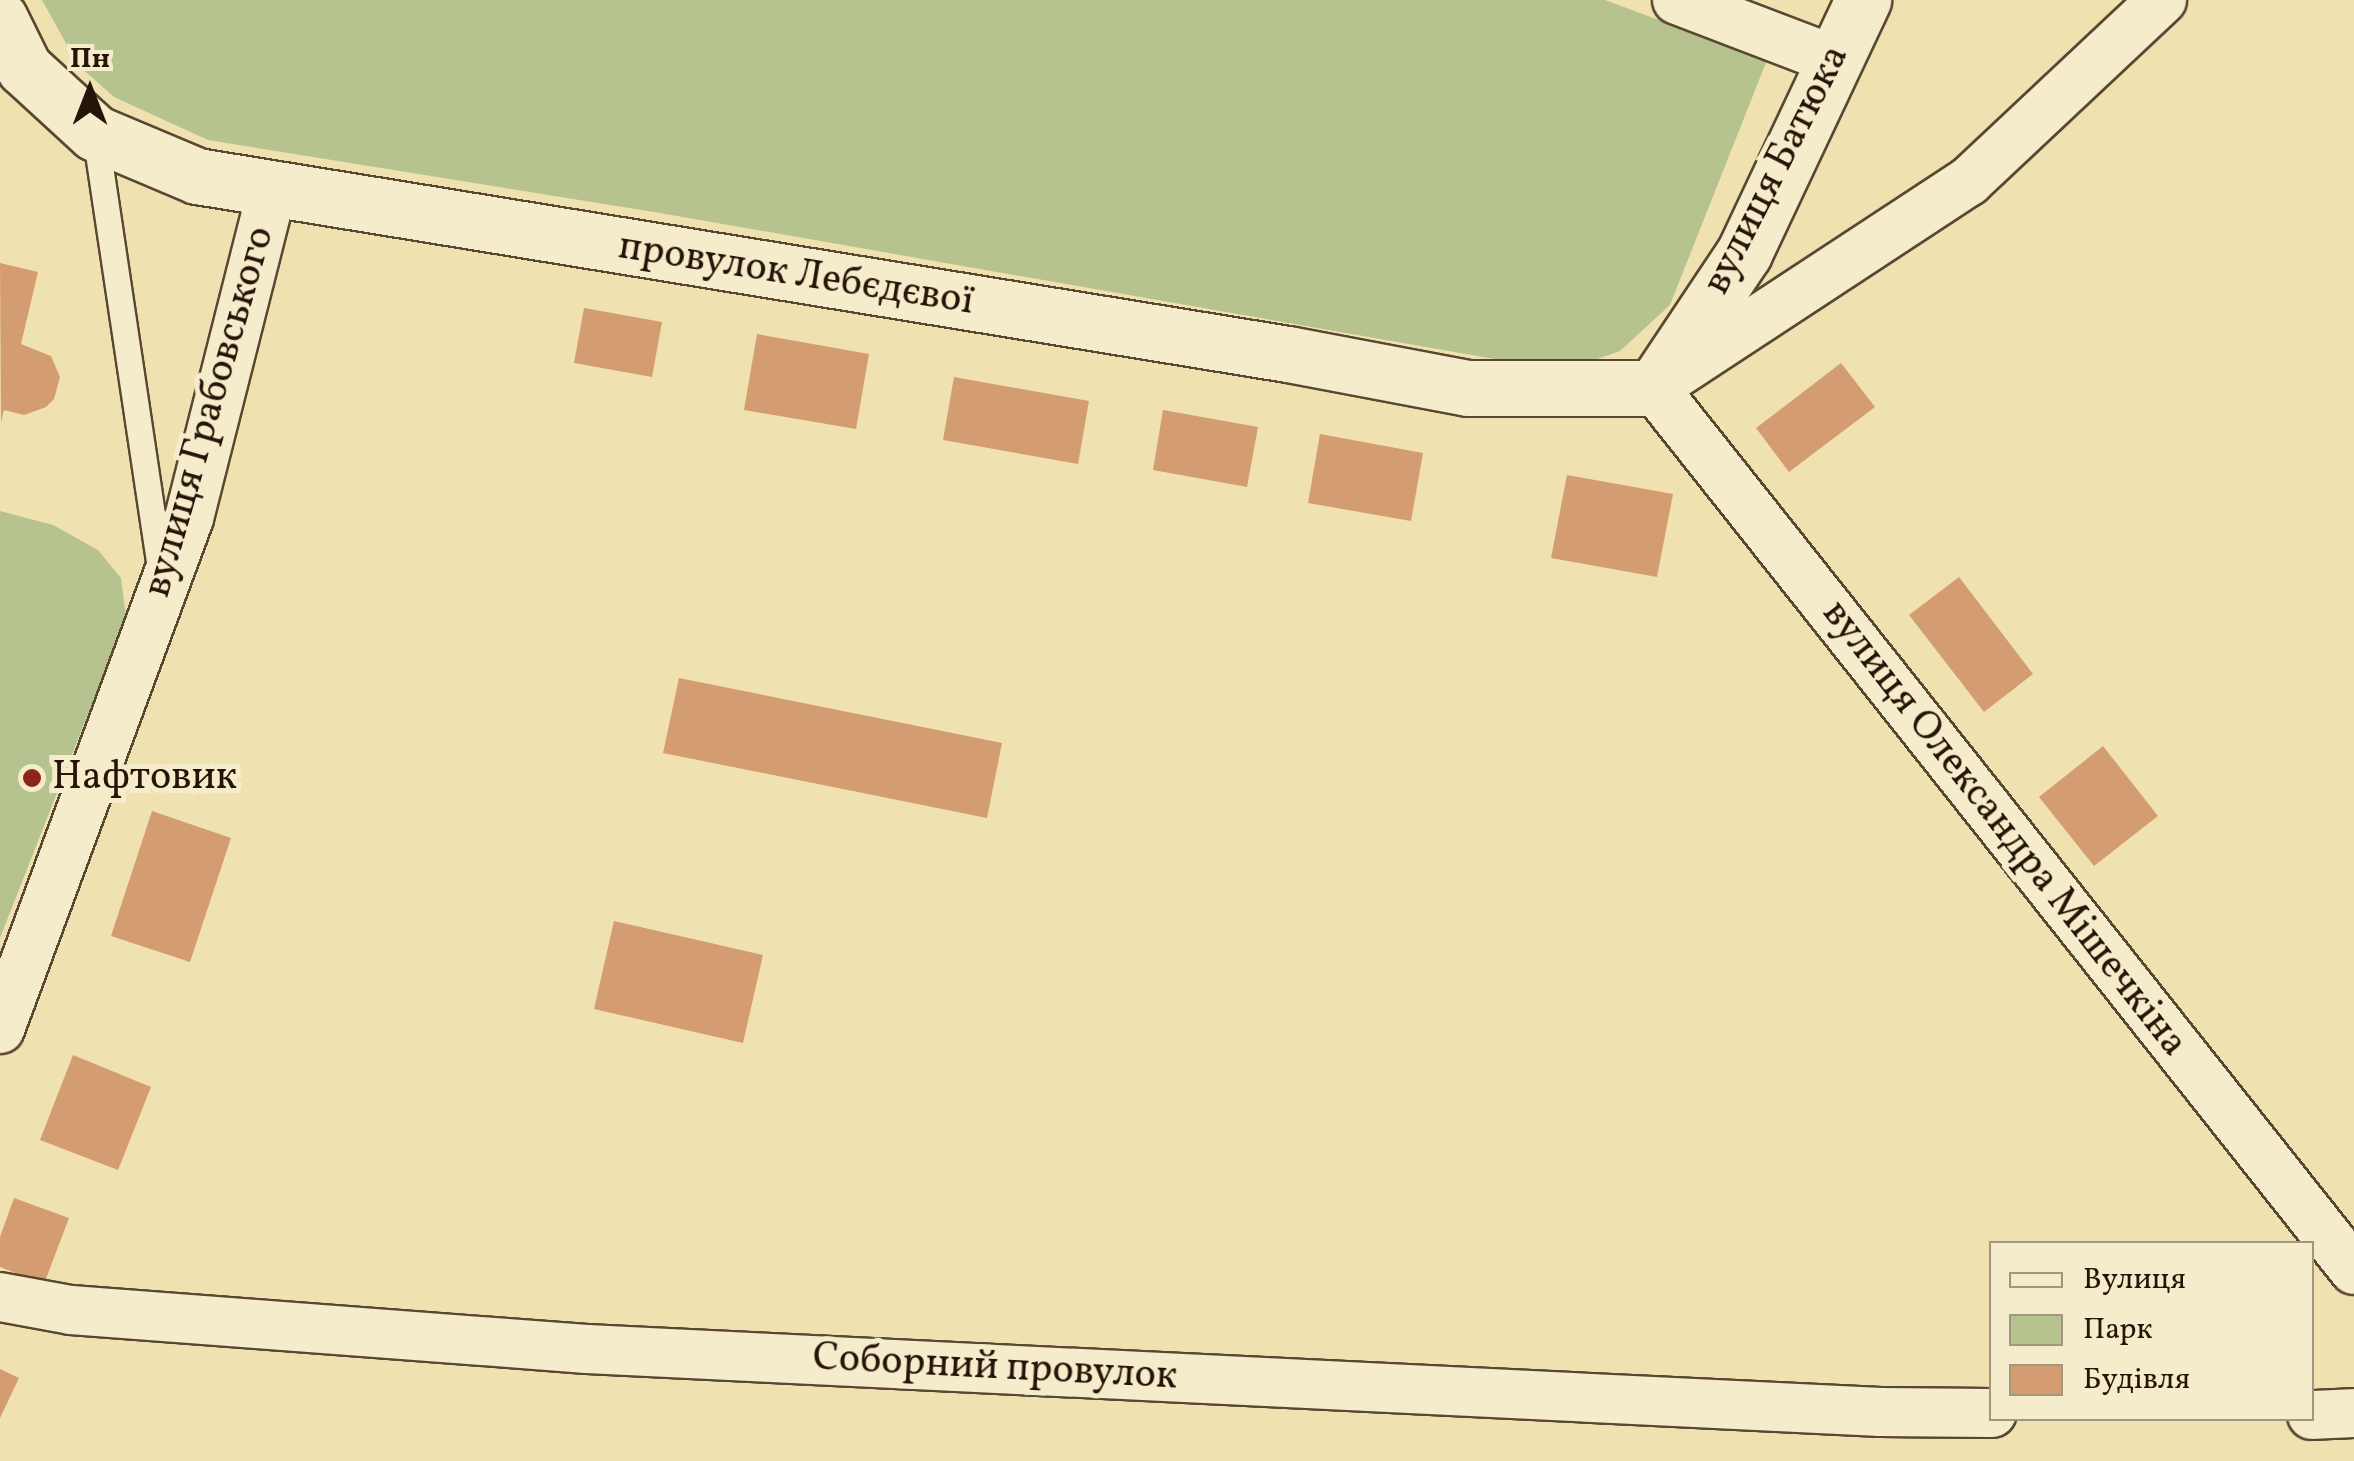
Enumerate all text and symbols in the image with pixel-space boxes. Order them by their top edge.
street label: вулиця Батюка [1694,37,1860,303]
north arrow [40,40,140,140]
text: Пн [70,40,110,79]
street label: вулиця Грабовського [134,221,286,603]
street label: провулок Лебєдєвої [615,223,977,327]
street label: вулиця Олександра Мішечкіна [1811,591,2197,1067]
place label: Нафтовик [52,754,237,802]
marker: Нафтовик [21,767,43,789]
legend [1989,1241,2314,1421]
text: Вулиця [2083,1259,2186,1301]
text: Парк [2083,1309,2152,1351]
street label: Соборний провулок [812,1334,1178,1402]
text: Будівля [2083,1359,2190,1401]

